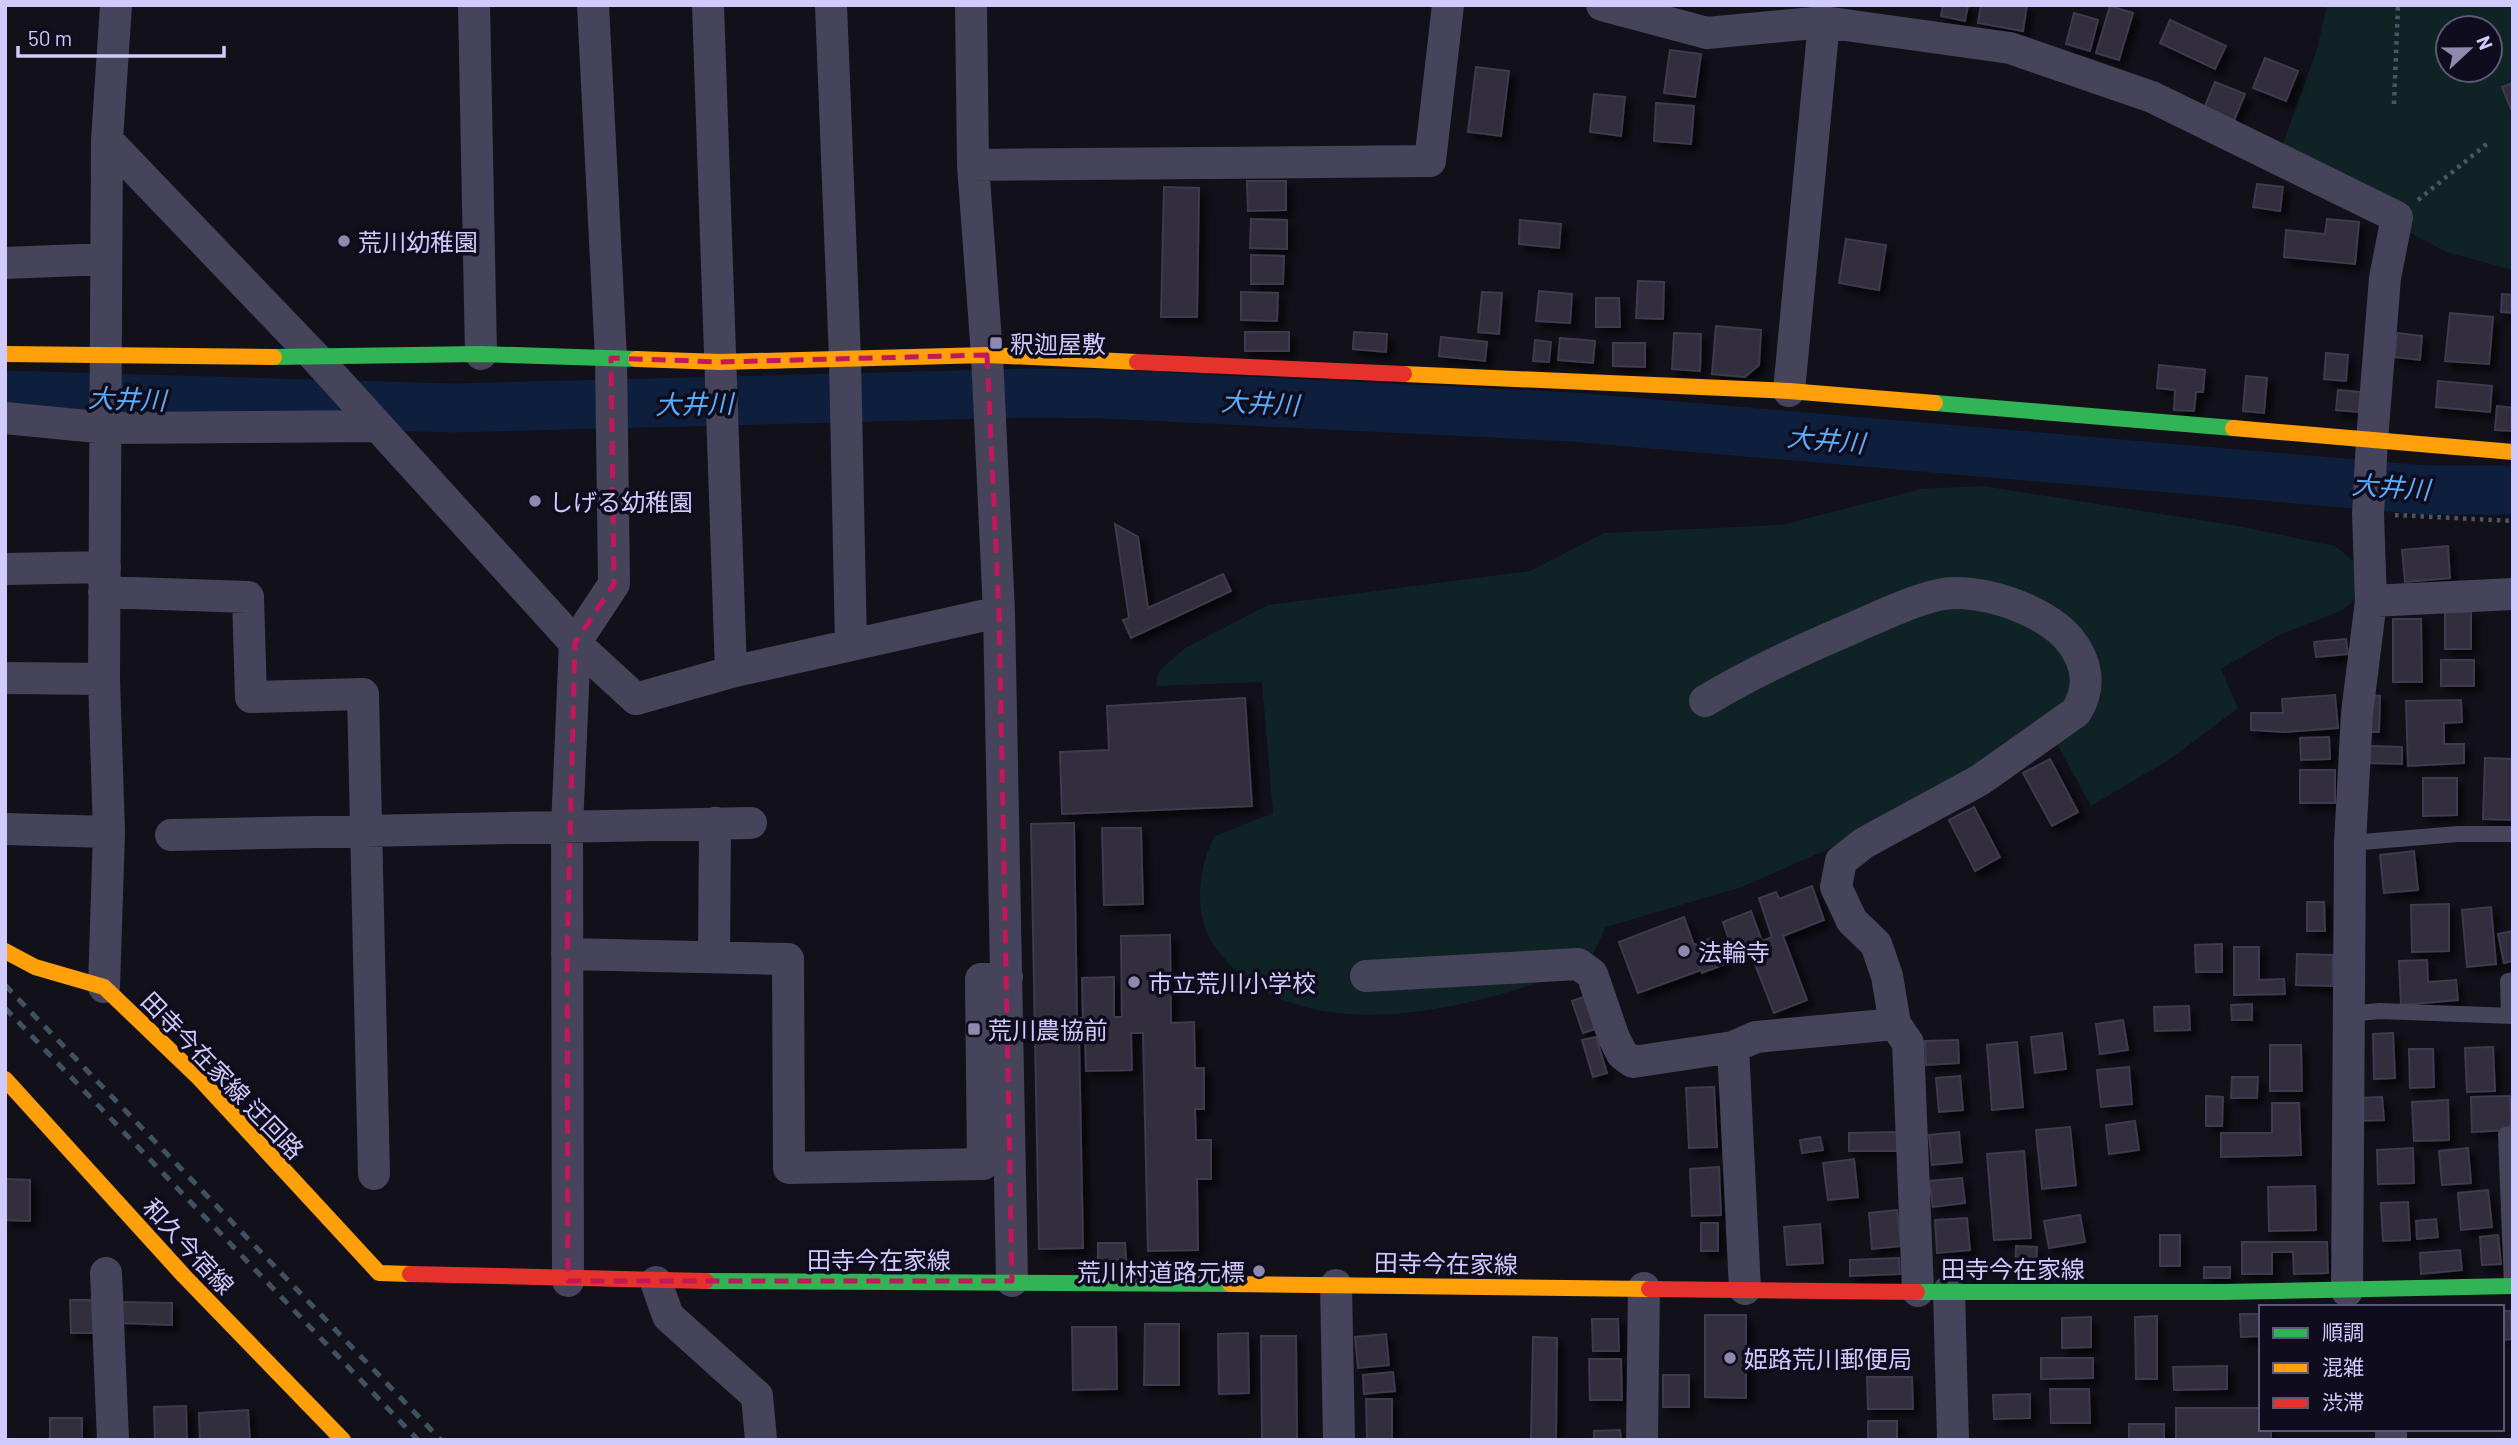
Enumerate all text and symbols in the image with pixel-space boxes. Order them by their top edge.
scale bar [18,14,224,58]
north arrow [2434,14,2504,84]
text: 50 m [28,25,72,50]
text: N [2472,32,2498,53]
place label: 荒川幼稚園 [358,227,478,256]
marker: 荒川幼稚園 [336,233,352,249]
place label: 釈迦屋敷 [1010,329,1106,358]
marker: 釈迦屋敷 [988,335,1004,351]
water label: 大井川 [87,381,170,415]
water label: 大井川 [1220,384,1303,420]
water label: 大井川 [655,387,736,419]
water label: 大井川 [1786,420,1869,458]
water label: 大井川 [2351,468,2434,504]
place label: しげる幼稚園 [549,487,693,516]
marker: しげる幼稚園 [527,493,543,509]
place label: 法輪寺 [1698,937,1770,966]
marker: 法輪寺 [1676,943,1692,959]
place label: 市立荒川小学校 [1148,968,1316,997]
marker: 市立荒川小学校 [1126,974,1142,990]
street label: 田寺今在家線 迂回路 [136,986,310,1164]
place label: 荒川農協前 [988,1015,1108,1044]
marker: 荒川農協前 [966,1021,982,1037]
street label: 和久今宿線 [137,1192,241,1300]
street label: 田寺今在家線 [807,1245,951,1274]
street label: 田寺今在家線 [1374,1247,1518,1279]
street label: 田寺今在家線 [1941,1254,2085,1283]
place label: 荒川村道路元標 [1077,1257,1245,1286]
marker: 荒川村道路元標 [1251,1263,1267,1279]
legend [2259,1305,2504,1431]
text: 順調 [2322,1319,2364,1344]
place label: 姫路荒川郵便局 [1744,1344,1912,1373]
marker: 姫路荒川郵便局 [1722,1350,1738,1366]
text: 混雑 [2322,1354,2364,1379]
text: 渋滞 [2322,1389,2364,1414]

